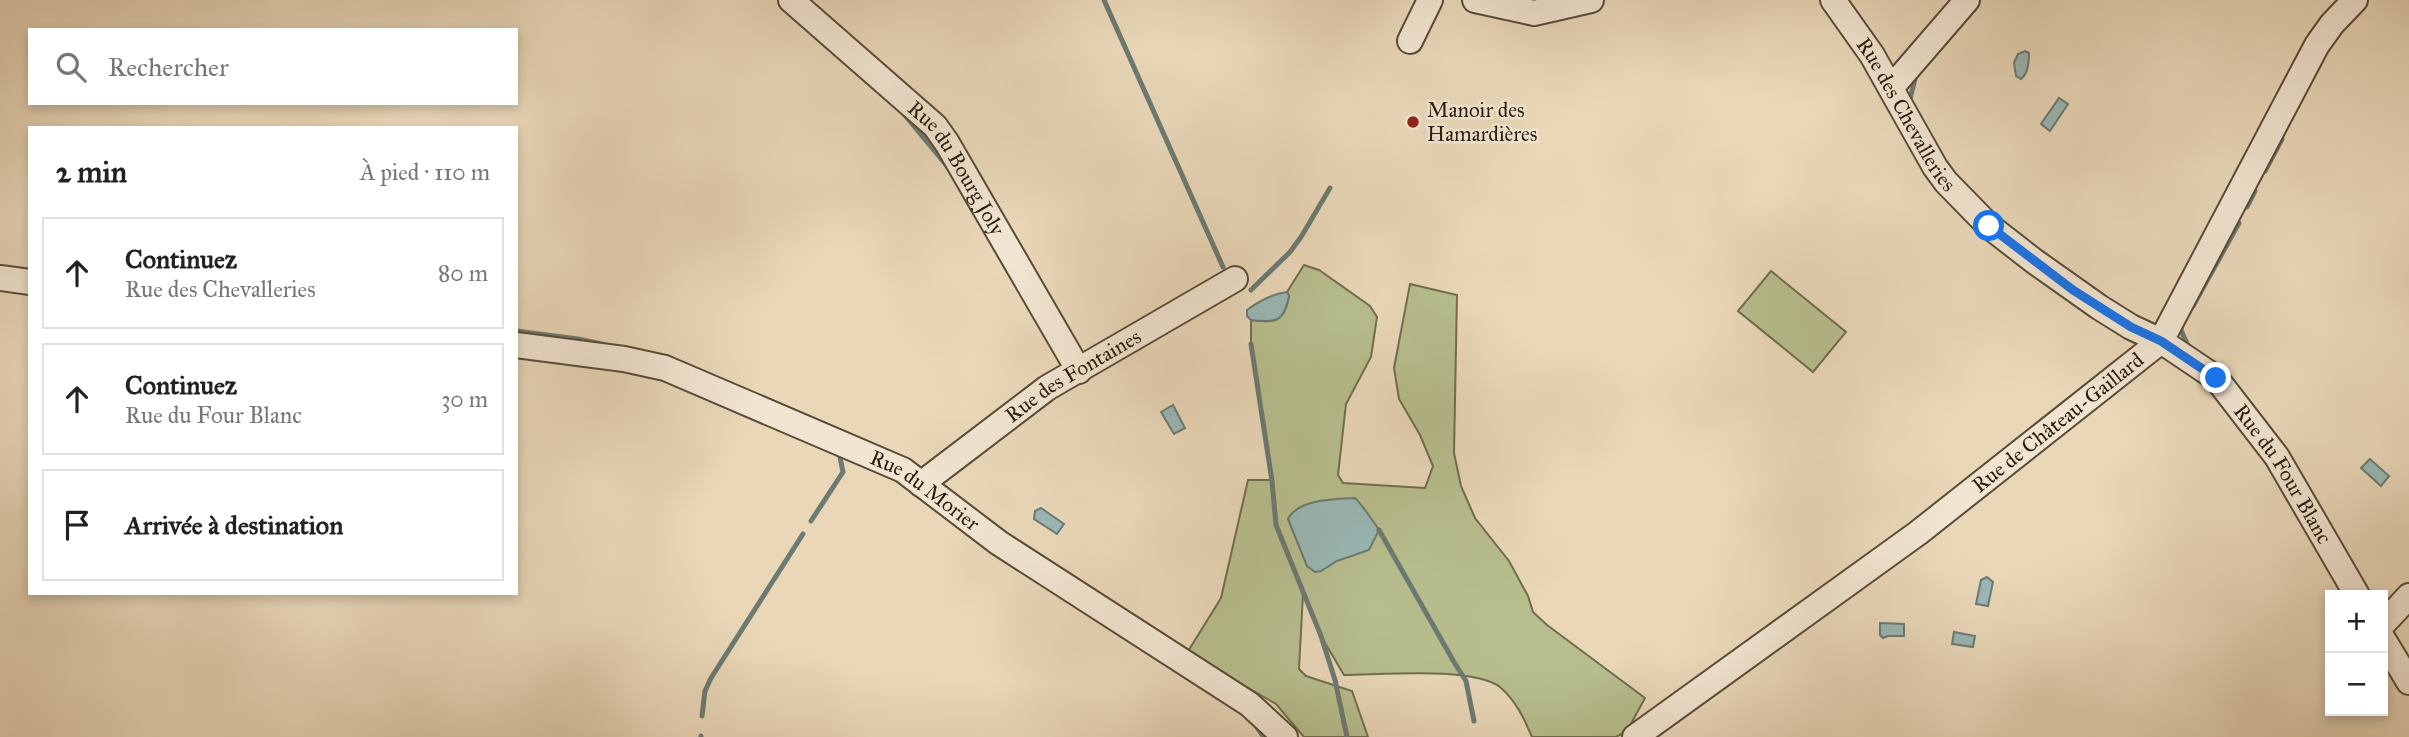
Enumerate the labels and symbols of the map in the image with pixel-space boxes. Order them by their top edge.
street label: Rue des Chevalleries [1851,32,1961,197]
street label: Rue du Bourg Joly [902,95,1011,241]
place label: Manoir des Hamardières [1427,97,1537,147]
marker: Manoir des Hamardières [1405,114,1421,130]
route start [1973,210,2004,241]
street label: Rue des Fontaines [1000,323,1146,428]
street label: Rue de Château-Gaillard [1967,347,2149,498]
route end [2200,362,2231,393]
street label: Rue du Four Blanc [2228,399,2338,549]
street label: Rue du Morier [866,444,985,537]

